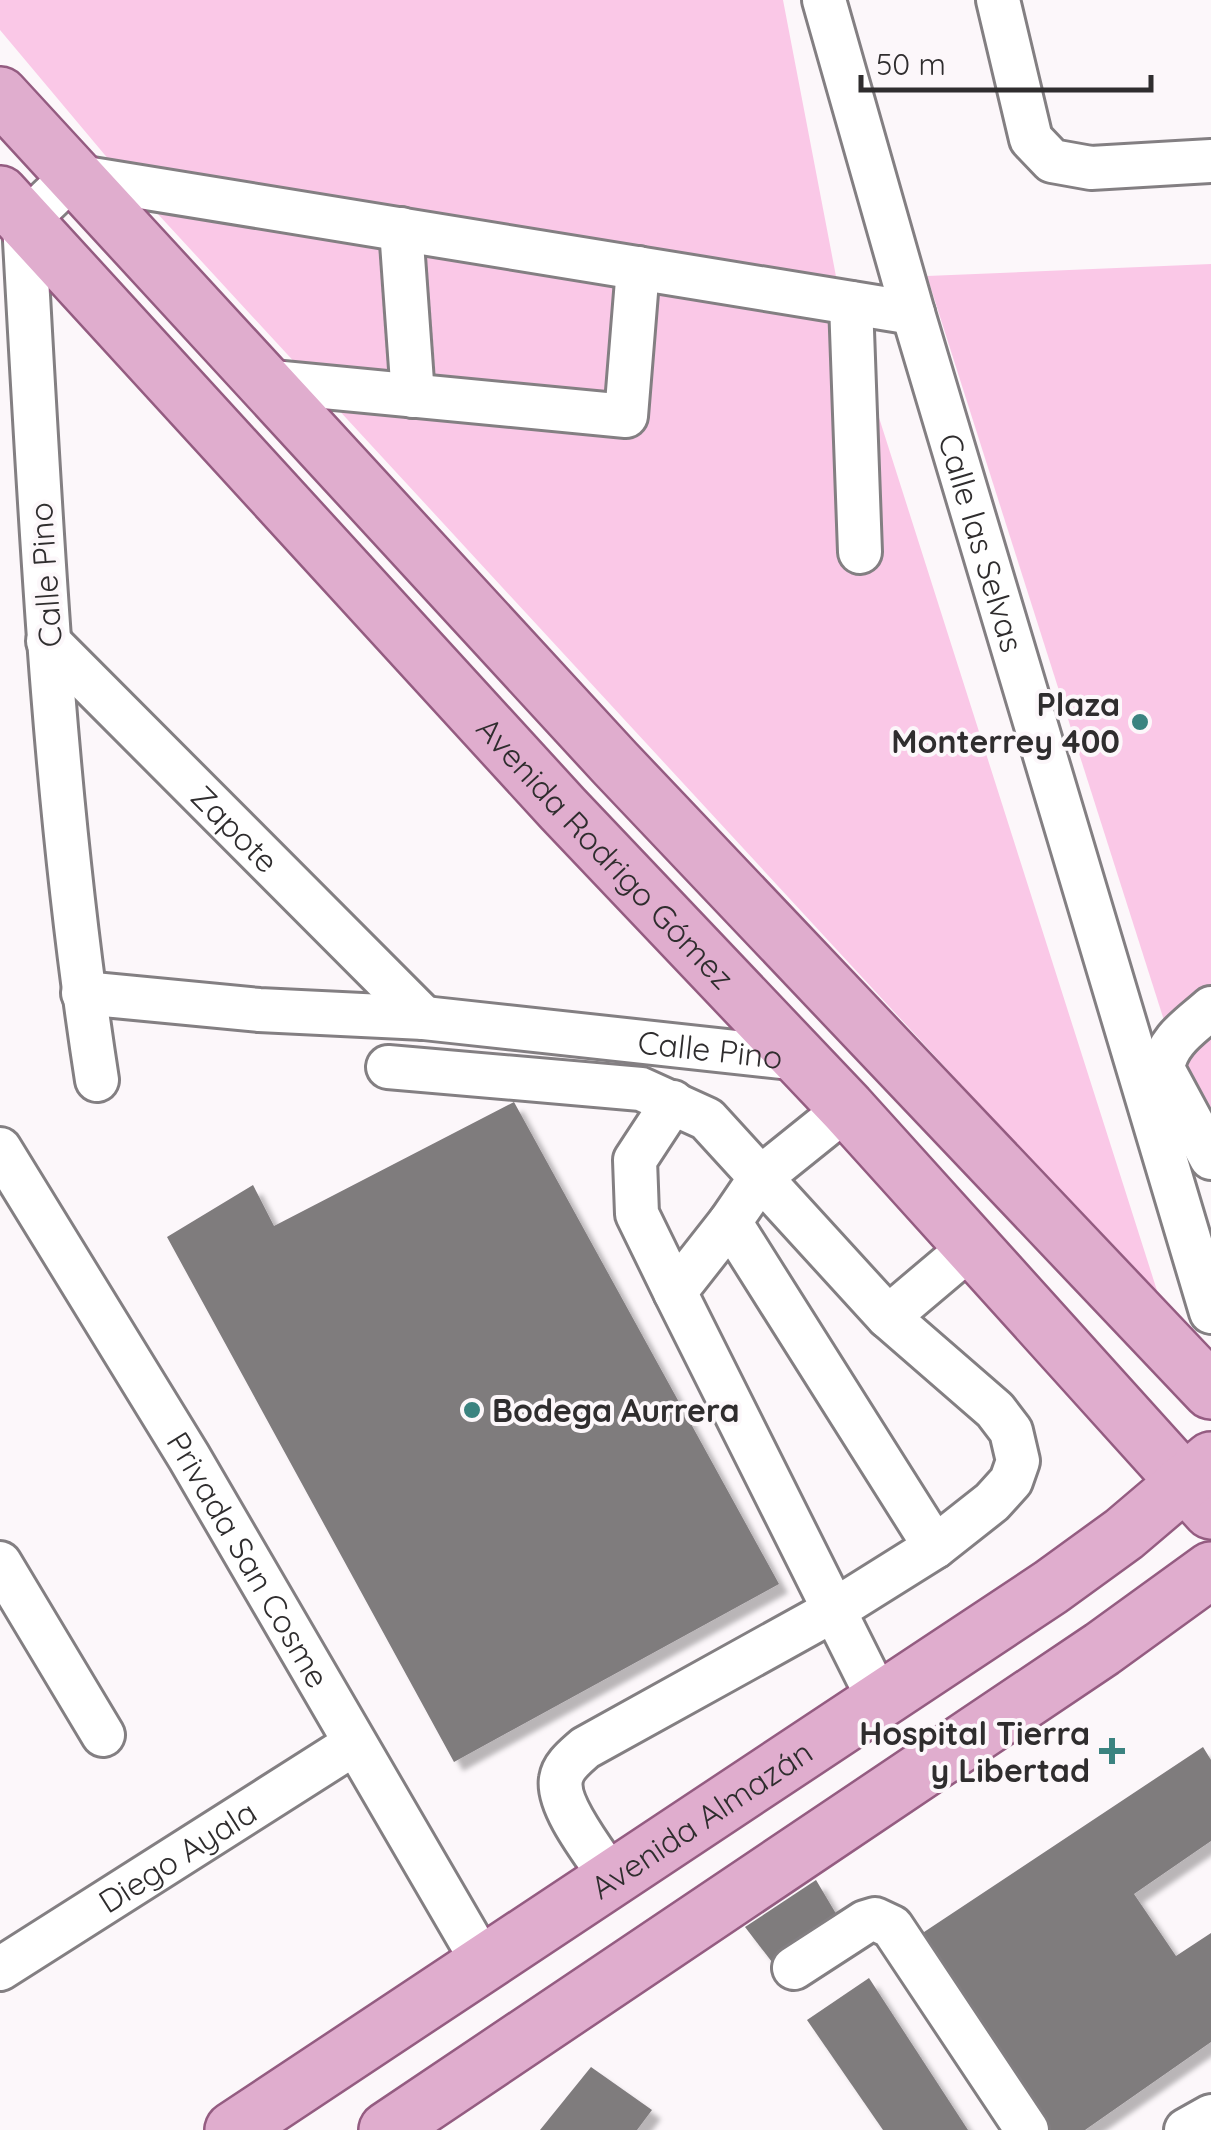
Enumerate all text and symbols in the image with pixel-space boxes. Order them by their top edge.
scale bar [861,30,1151,92]
text: 50 m [876,45,946,83]
street label: Calle las Selvas [930,429,1033,657]
street label: Calle Pino [20,501,70,649]
place label: Plaza Monterrey 400 [891,684,1120,761]
street label: Avenida Rodrigo Gómez [469,708,743,997]
marker: Plaza Monterrey 400 [1129,711,1151,733]
street label: Zapote [183,776,287,881]
street label: Calle Pino [636,1021,785,1077]
place label: Bodega Aurrera [492,1390,740,1430]
marker: Bodega Aurrera [461,1399,483,1421]
street label: Privada San Cosme [158,1424,339,1695]
place label: Hospital Tierra y Libertad [859,1713,1090,1790]
street label: Avenida Almazán [583,1731,820,1907]
marker: Hospital Tierra y Libertad [1099,1738,1125,1764]
street label: Diego Ayala [91,1791,264,1921]

